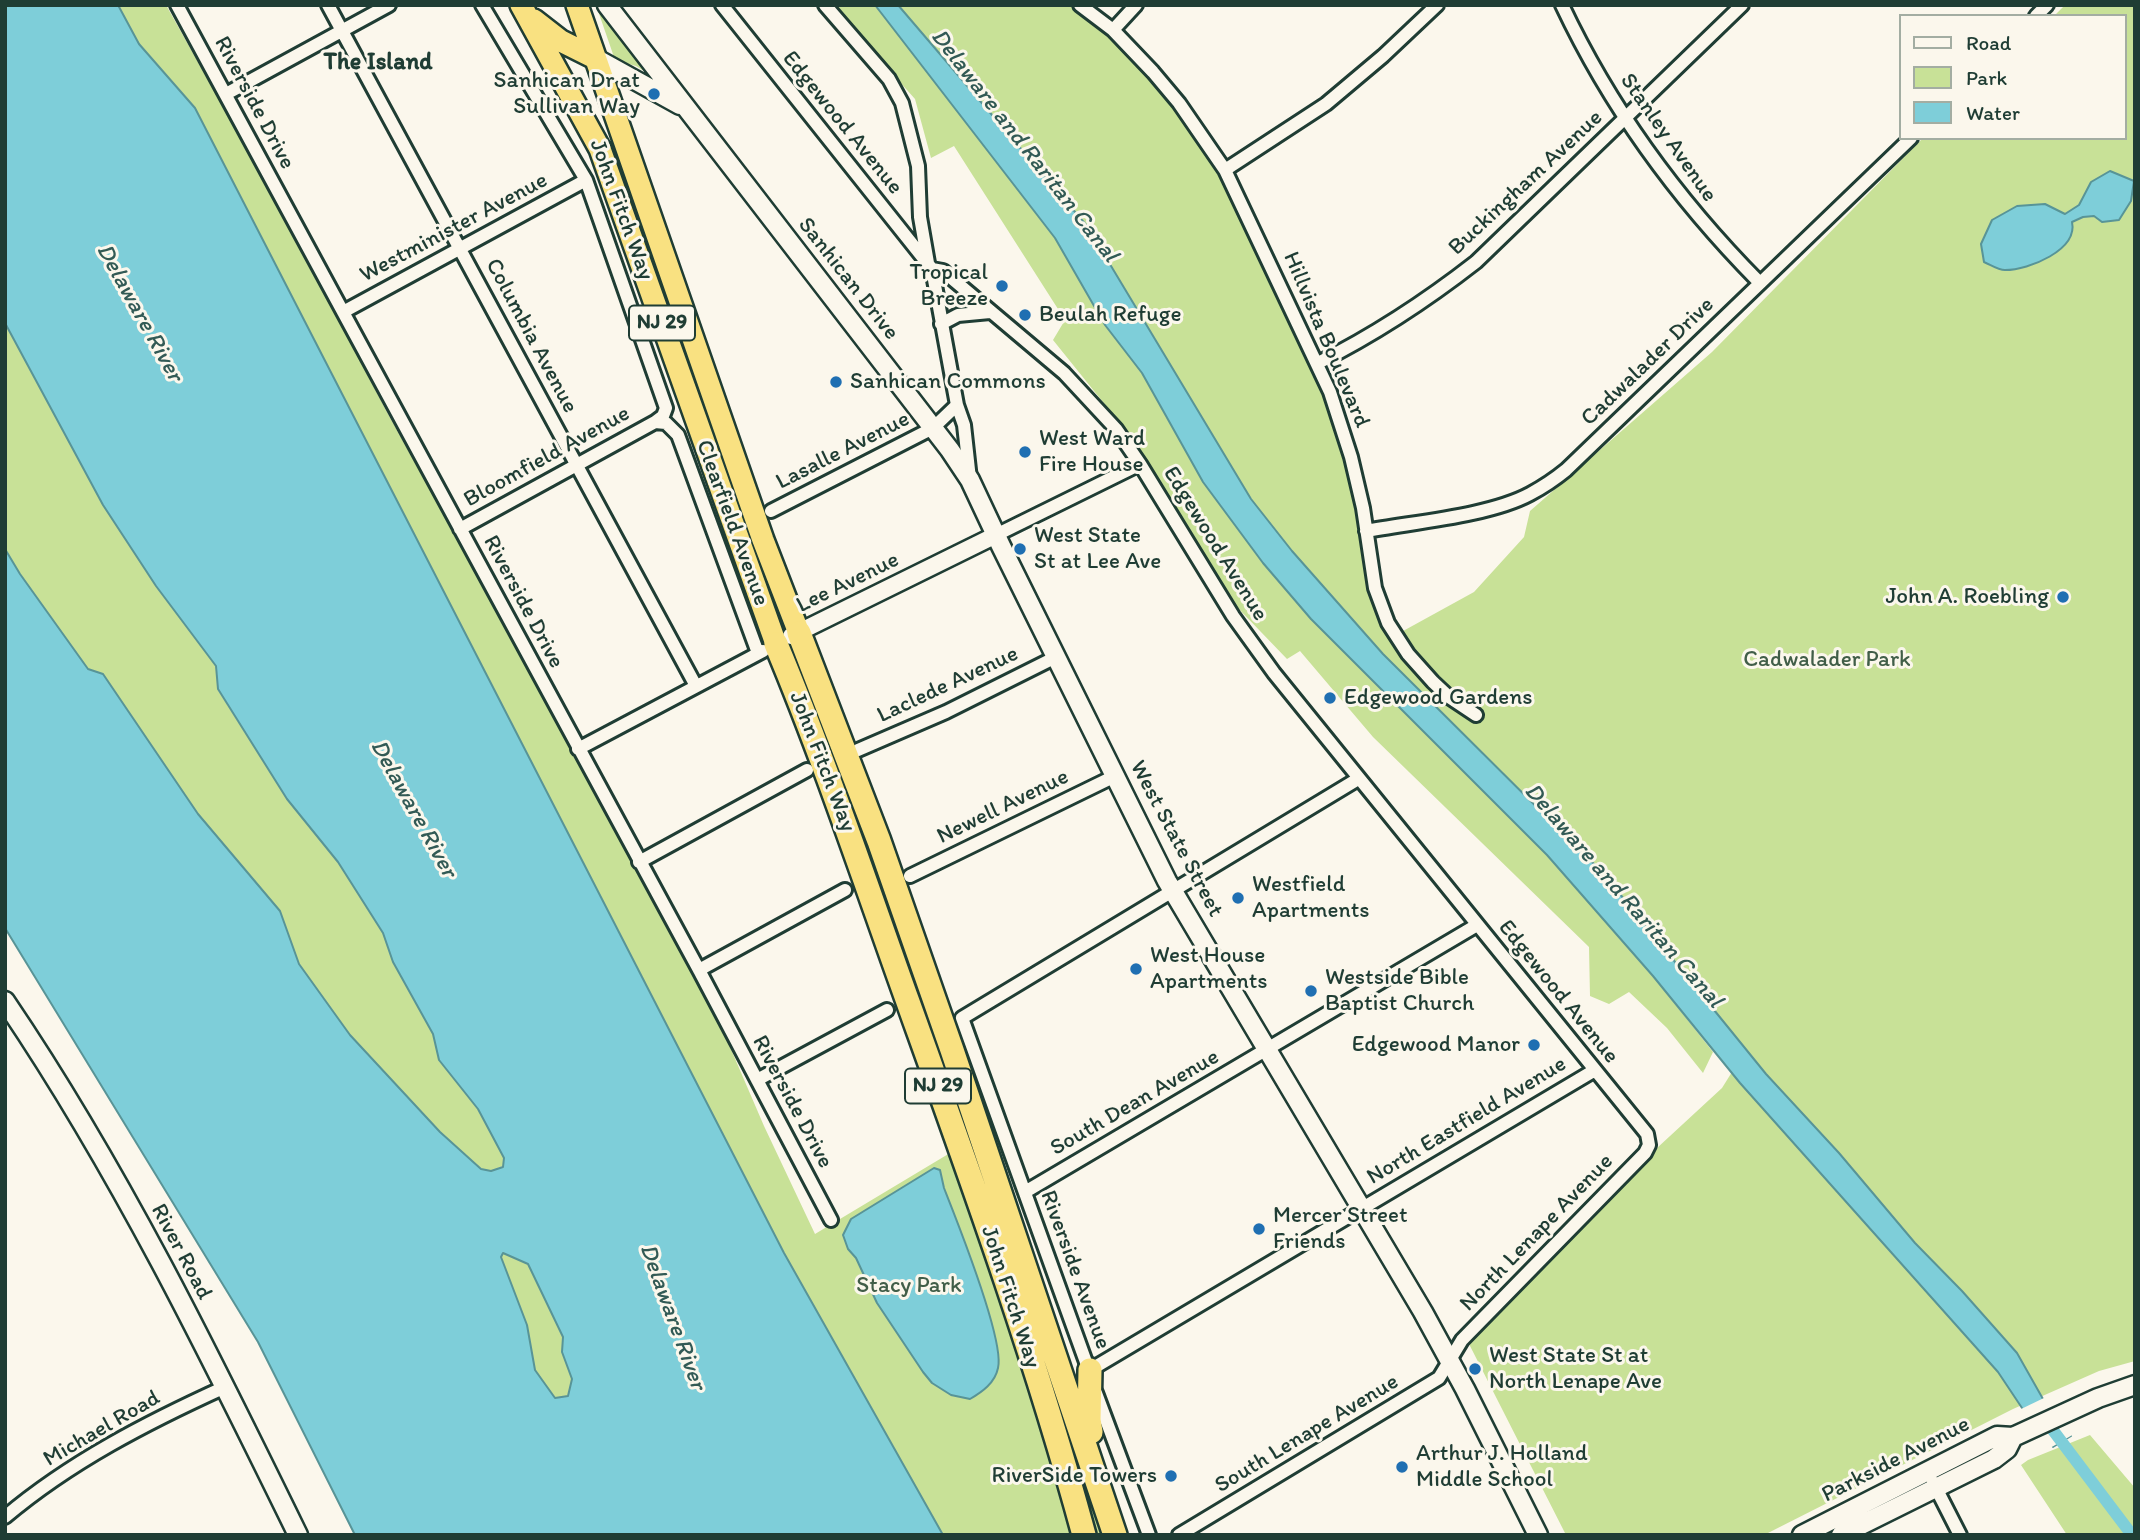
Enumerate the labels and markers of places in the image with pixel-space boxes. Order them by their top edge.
place label: Sanhican Dr at Sullivan Way [494,67,640,121]
marker: Sanhican Dr at Sullivan Way [646,86,662,102]
place label: Tropical Breeze [909,259,988,313]
marker: Tropical Breeze [994,278,1010,294]
place label: Beulah Refuge [1039,301,1182,329]
marker: Beulah Refuge [1017,307,1033,323]
place label: Sanhican Commons [850,368,1046,396]
marker: Sanhican Commons [828,374,844,390]
place label: West Ward Fire House [1039,425,1145,479]
marker: West Ward Fire House [1017,444,1033,460]
place label: West State St at Lee Ave [1034,522,1161,576]
marker: West State St at Lee Ave [1012,541,1028,557]
place label: John A. Roebling [1885,583,2049,611]
marker: John A. Roebling [2055,589,2071,605]
place label: Edgewood Gardens [1344,684,1532,712]
marker: Edgewood Gardens [1322,690,1338,706]
place label: Westfield Apartments [1252,871,1370,925]
marker: Westfield Apartments [1230,890,1246,906]
place label: West House Apartments [1150,942,1268,996]
marker: West House Apartments [1128,961,1144,977]
place label: Westside Bible Baptist Church [1325,964,1474,1018]
marker: Westside Bible Baptist Church [1303,983,1319,999]
place label: Edgewood Manor [1352,1031,1520,1059]
marker: Edgewood Manor [1526,1037,1542,1053]
place label: Mercer Street Friends [1273,1202,1408,1256]
marker: Mercer Street Friends [1251,1221,1267,1237]
place label: West State St at North Lenape Ave [1489,1342,1662,1396]
marker: West State St at North Lenape Ave [1467,1361,1483,1377]
place label: Arthur J. Holland Middle School [1416,1440,1588,1494]
marker: Arthur J. Holland Middle School [1394,1459,1410,1475]
place label: RiverSide Towers [992,1462,1157,1490]
marker: RiverSide Towers [1163,1468,1179,1484]

